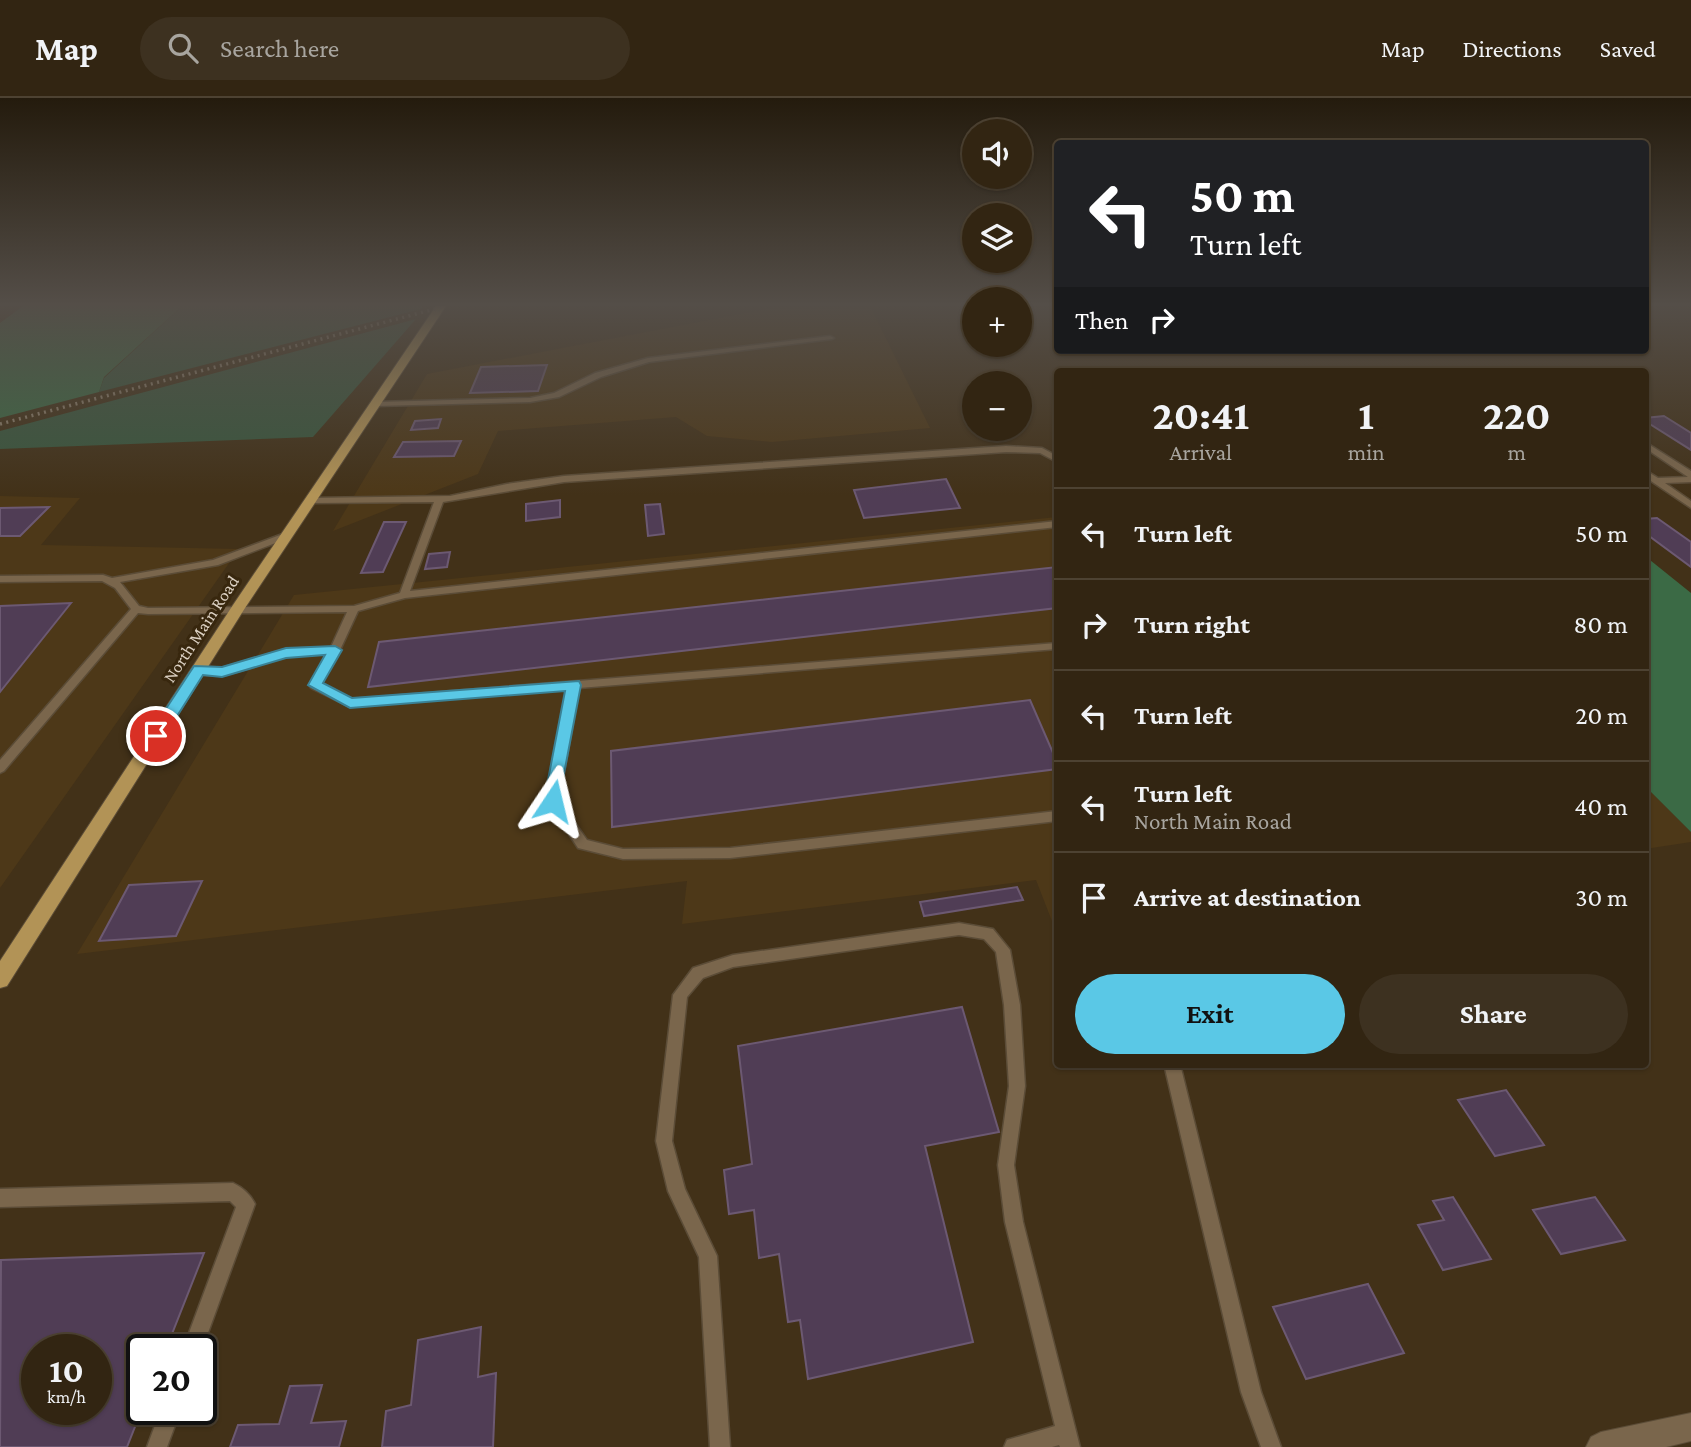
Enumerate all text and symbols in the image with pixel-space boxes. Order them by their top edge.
search box [140,17,630,80]
icon: search [164,29,202,67]
text: Map [35,30,98,67]
text: Search here [220,34,339,63]
text: Map [1381,35,1425,62]
text: Directions [1463,35,1562,62]
text: Saved [1600,35,1656,62]
map controls [962,119,1032,441]
button: sound [962,119,1032,189]
icon: left [1075,168,1166,259]
text: 50 m [1190,168,1295,223]
button: layers [962,203,1032,273]
text: Turn left [1190,226,1301,262]
button: + [962,287,1032,357]
icon: right [1143,301,1181,339]
text: Then [1075,306,1129,335]
button: − [962,371,1032,441]
text: 20:41 [1152,391,1249,438]
text: 1 [1358,391,1374,438]
text: 220 [1483,391,1551,438]
text: Arrival [1170,439,1232,465]
text: min [1348,439,1385,465]
text: m [1507,439,1526,465]
icon: left [1075,515,1113,553]
text: Turn left [1134,519,1232,548]
text: 50 m [1575,519,1628,548]
street label: North Main Road [159,571,243,686]
icon: right [1075,606,1113,644]
text: Turn right [1134,610,1250,639]
text: 80 m [1574,610,1628,639]
icon: left [1075,697,1113,735]
text: Turn left [1134,701,1232,730]
text: 20 m [1575,701,1628,730]
pin [126,706,186,766]
icon: arrive [137,717,175,755]
position arrow [516,764,590,838]
text: Turn left [1134,779,1232,808]
icon: left [1075,788,1113,826]
text: 40 m [1574,792,1628,821]
text: North Main Road [1134,808,1292,834]
icon: arrive [1075,879,1113,917]
text: Arrive at destination [1134,883,1361,912]
text: 30 m [1575,883,1628,912]
button: Exit [1075,974,1345,1054]
button: Share [1359,974,1628,1054]
speed limit sign: 20 [126,1334,217,1425]
text: 10 [49,1351,84,1390]
text: km/h [47,1387,86,1407]

